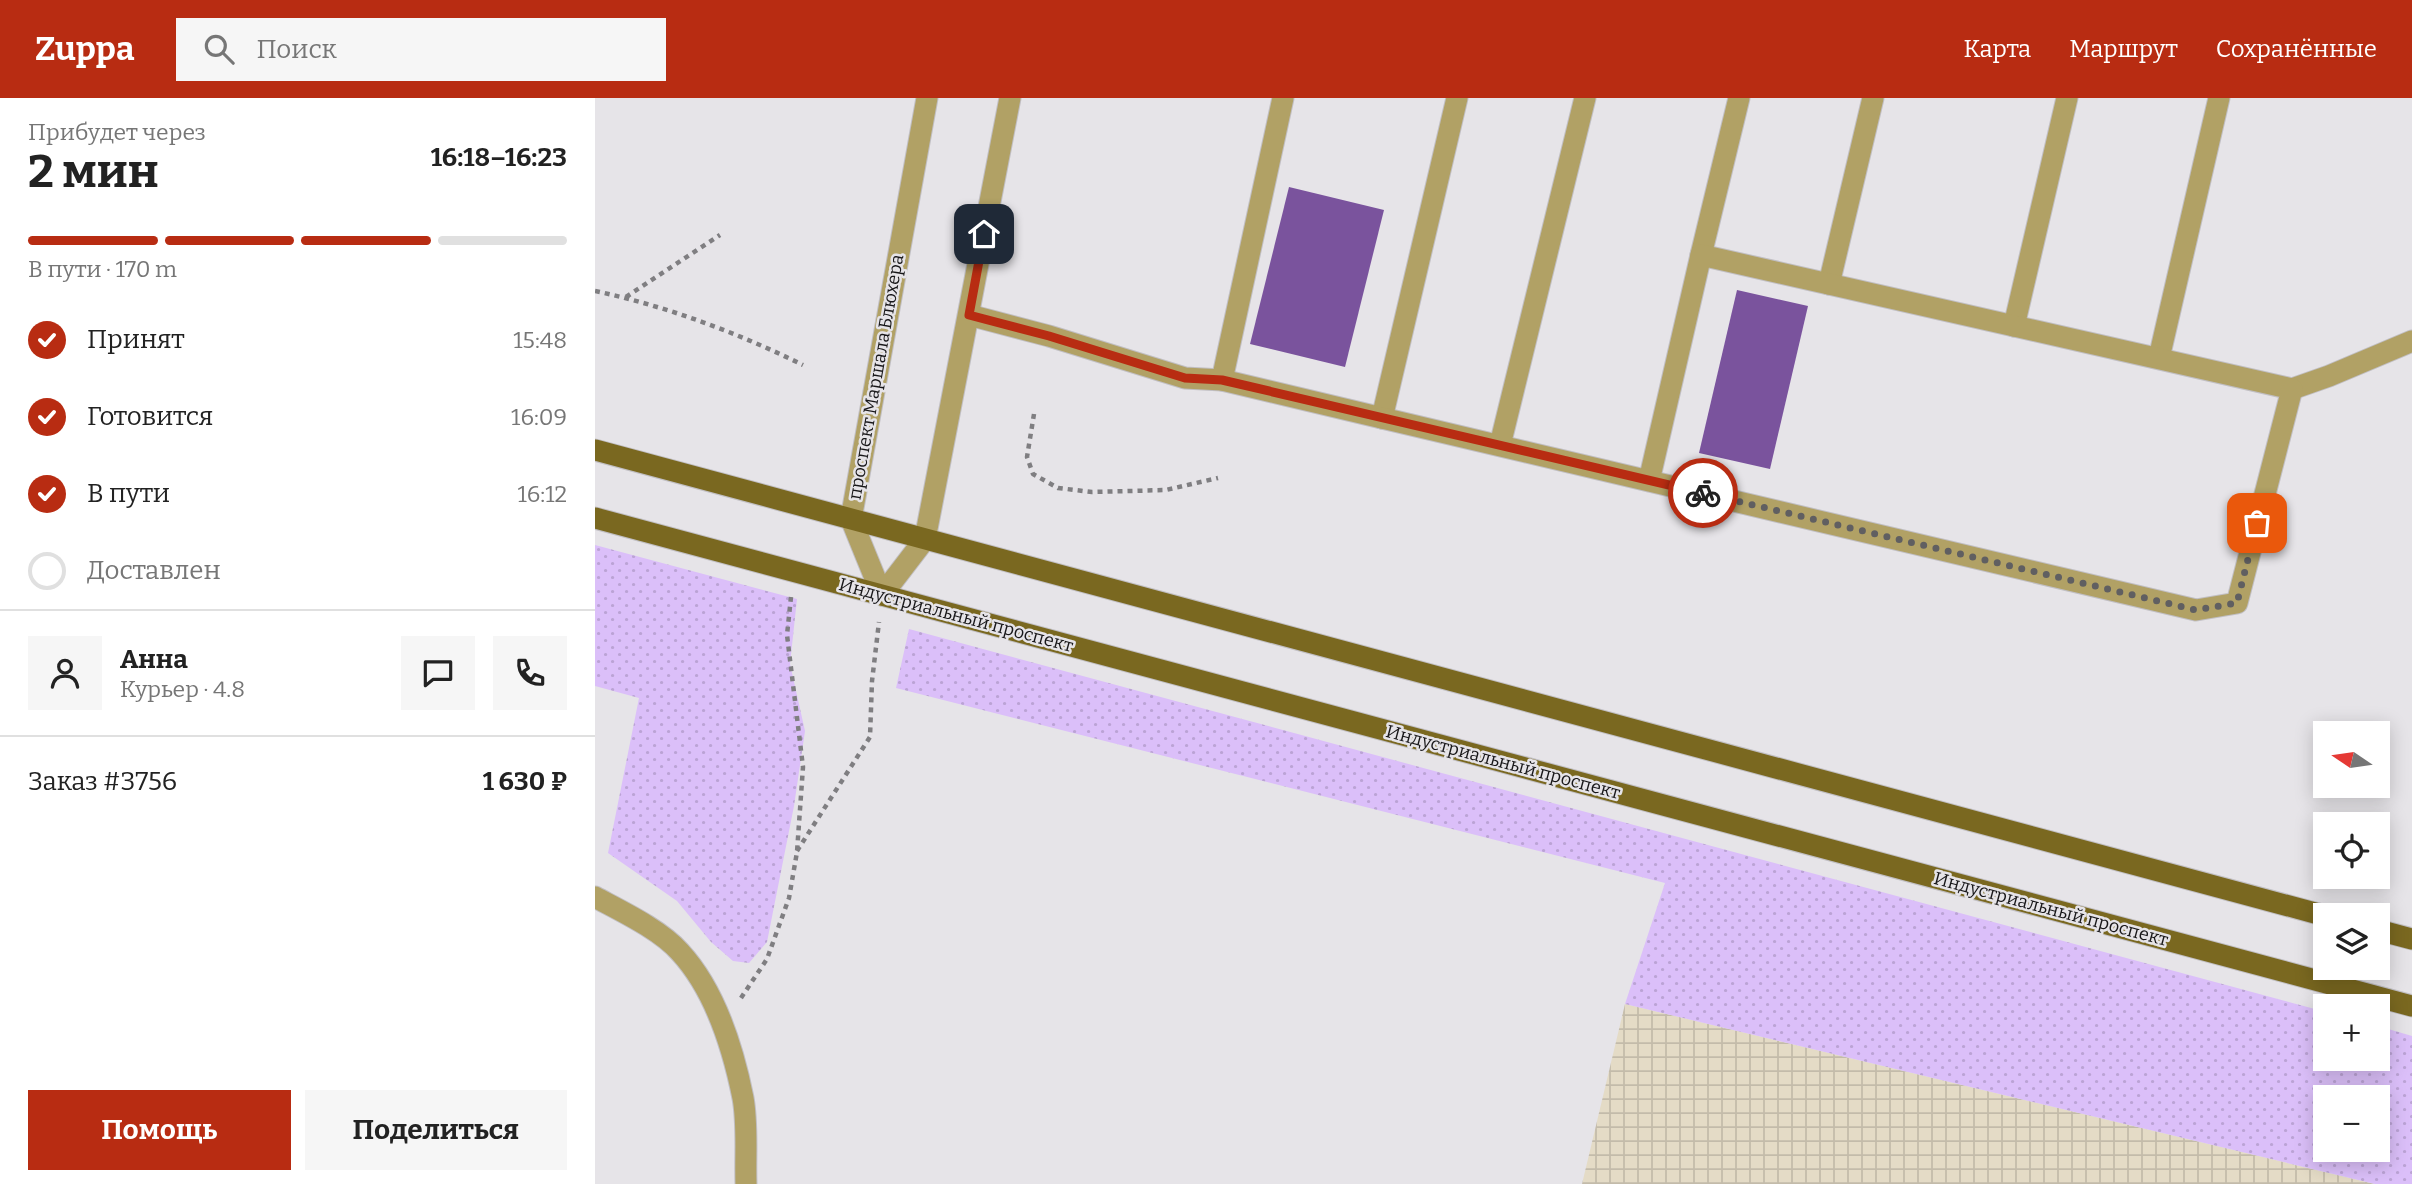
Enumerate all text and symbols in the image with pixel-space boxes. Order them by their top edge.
search box [176,18,666,81]
text: Zuppa [35,29,134,69]
icon: search [200,30,238,68]
text: Поиск [256,34,337,65]
text: Карта [1963,35,2031,63]
text: Маршрут [2069,35,2178,63]
text: Сохранённые [2216,35,2377,63]
text: Прибудет через [28,118,206,146]
text: 16:18–16:23 [431,142,567,173]
text: 2 мин [28,144,159,199]
pin [954,204,1014,264]
icon: home [965,215,1003,253]
street label: проспект Маршала Блюхера [844,252,908,501]
text: В пути · 170 m [28,255,177,283]
icon: check [28,321,66,359]
text: Принят [87,324,185,355]
text: 15:48 [513,326,567,354]
icon: check [28,398,66,436]
text: Готовится [87,401,213,432]
text: 16:09 [511,403,567,431]
courier [1668,458,1738,528]
icon: bike [1684,474,1722,512]
icon: check [28,475,66,513]
text: В пути [87,478,170,509]
text: 16:12 [517,480,567,508]
pin [2227,493,2287,553]
icon: bag [2238,504,2276,542]
text: Доставлен [87,555,221,586]
street label: Индустриальный проспект [836,573,1076,657]
button: person [28,636,102,710]
button: chat [401,636,475,710]
button: phone [493,636,567,710]
text: Анна [120,644,188,675]
text: Курьер · 4.8 [120,675,245,703]
street label: Индустриальный проспект [1383,720,1623,804]
north arrow [2313,721,2391,798]
map controls [2313,721,2390,1162]
text: Заказ #3756 [28,766,177,797]
text: 1 630 ₽ [483,766,567,797]
button: locate [2313,812,2390,889]
street label: Индустриальный проспект [1931,867,2171,951]
button: layers [2313,903,2390,980]
button: + [2313,994,2390,1071]
button: − [2313,1085,2390,1162]
button: Помощь [28,1090,291,1170]
button: Поделиться [305,1090,567,1170]

